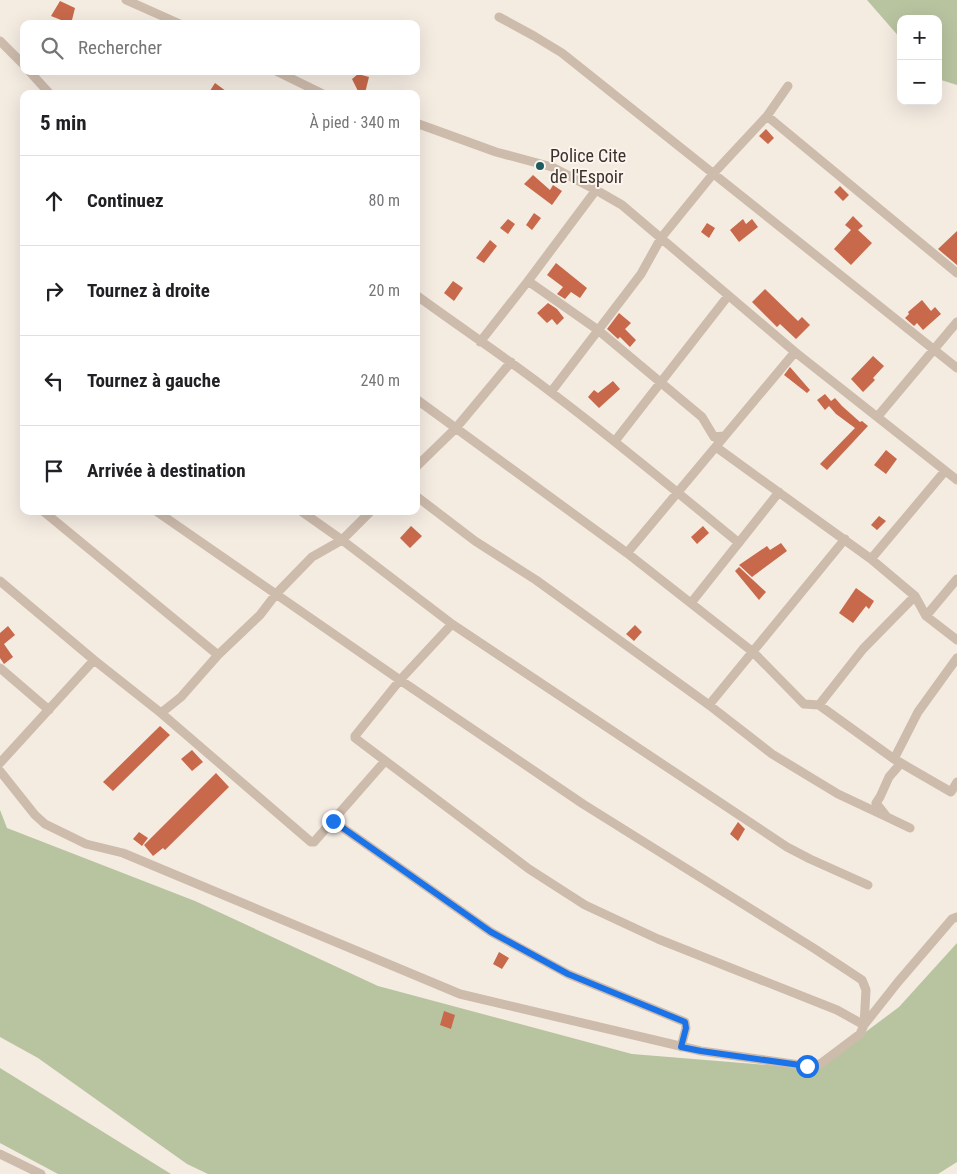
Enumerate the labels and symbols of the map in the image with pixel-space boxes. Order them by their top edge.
place label: Police Cite de l'Espoir [550,145,626,187]
marker: Police Cite de l'Espoir [534,160,546,172]
route end [322,810,345,833]
route start [796,1055,819,1078]

